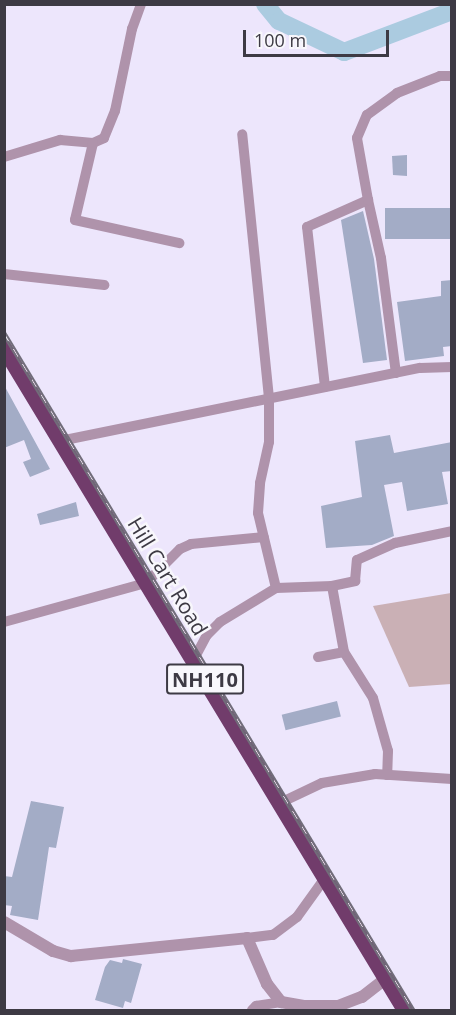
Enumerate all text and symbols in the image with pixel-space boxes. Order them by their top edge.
scale bar [246,18,392,56]
text: 100 m [254,28,306,52]
street label: Hill Cart Road [123,512,213,640]
road number: NH110 [166,662,244,696]

